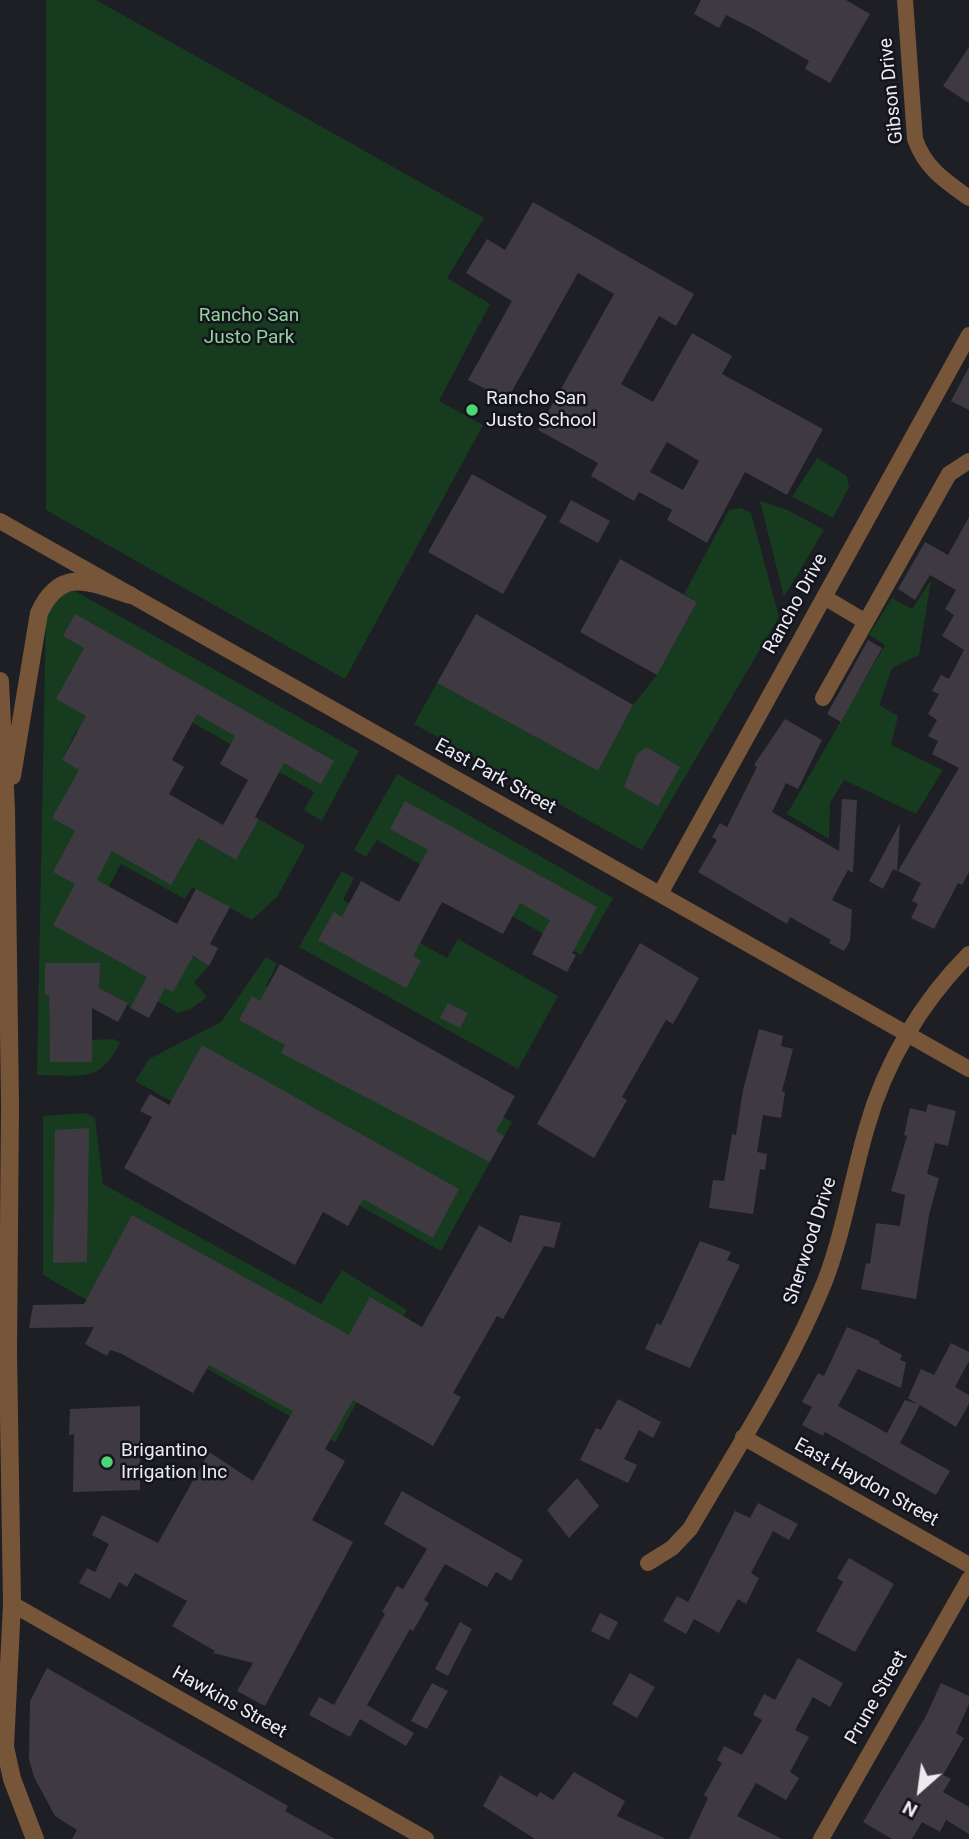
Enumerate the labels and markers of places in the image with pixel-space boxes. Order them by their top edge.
place label: Rancho San Justo School [486,388,596,432]
marker: Rancho San Justo School [464,402,480,418]
place label: Brigantino Irrigation Inc [121,1440,227,1484]
marker: Brigantino Irrigation Inc [99,1454,115,1470]

